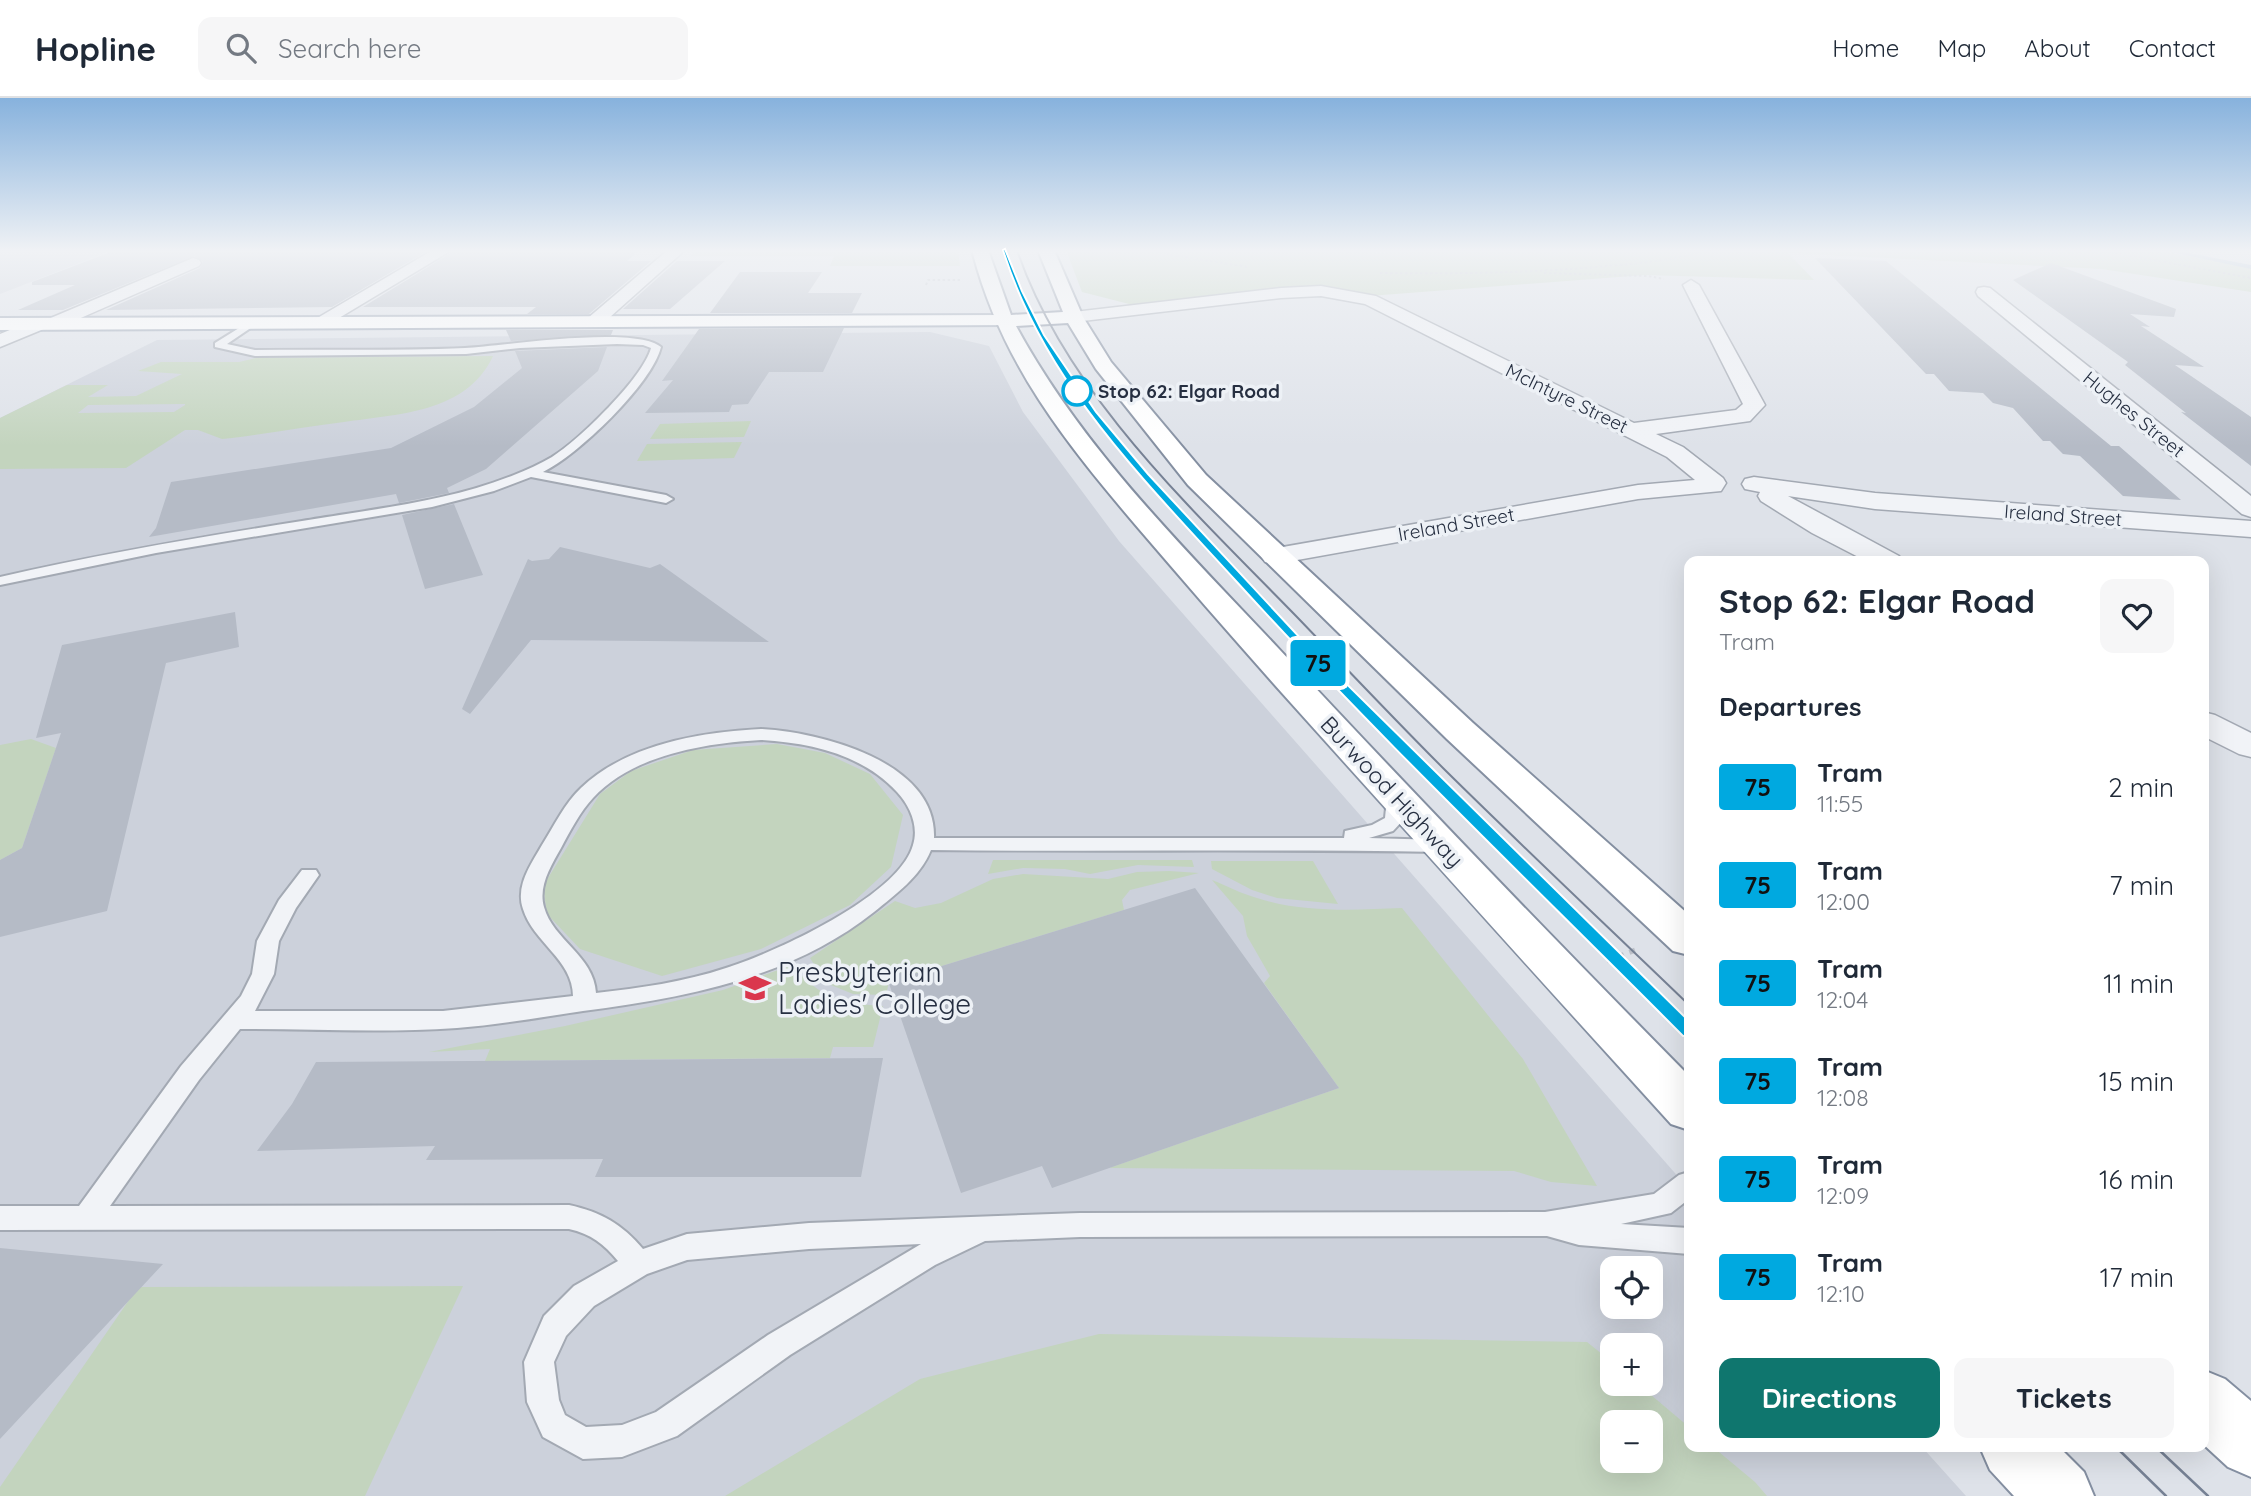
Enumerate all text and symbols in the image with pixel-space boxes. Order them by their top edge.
search box [198,17,688,80]
text: Hopline [35,28,156,69]
icon: search [222,29,260,67]
text: Search here [278,32,421,65]
text: Home [1832,33,1899,63]
text: Map [1937,33,1986,63]
text: About [2024,33,2091,63]
text: Contact [2129,33,2216,63]
street label: McIntyre Street [1502,358,1632,438]
street label: Hughes Street [2078,366,2190,462]
marker: Stop 62: Elgar Road [1062,376,1092,406]
place label: Stop 62: Elgar Road [1098,379,1280,403]
street label: Ireland Street [2003,499,2123,531]
street label: Ireland Street [1396,502,1516,546]
button: heart [2100,579,2174,653]
text: Stop 62: Elgar Road [1719,580,2035,621]
text: Tram [1719,627,1775,656]
line badge: 75 [1286,640,1350,686]
text: 75 [1305,648,1332,678]
text: Departures [1719,690,1862,723]
street label: Burwood Highway [1315,710,1470,873]
text: Tram [1817,756,1883,789]
text: 2 min [2108,771,2174,804]
text: 75 [1744,772,1771,802]
text: 11:55 [1817,789,1863,818]
text: Tram [1817,854,1883,887]
text: 7 min [2109,869,2174,902]
text: 75 [1744,870,1771,900]
text: 12:00 [1817,887,1870,916]
text: Tram [1817,952,1883,985]
place label: Presbyterian Ladies' College [778,954,971,1021]
text: 11 min [2103,967,2174,1000]
text: 75 [1744,968,1771,998]
school or university icon: Presbyterian Ladies' College [738,971,772,1005]
text: 12:04 [1817,985,1868,1014]
text: Tram [1817,1050,1883,1083]
text: 15 min [2099,1065,2174,1098]
text: 75 [1744,1066,1771,1096]
text: 12:08 [1817,1083,1869,1112]
text: Tram [1817,1148,1883,1181]
text: 16 min [2099,1163,2174,1196]
text: 75 [1744,1164,1771,1194]
text: 12:09 [1817,1181,1869,1210]
text: Tram [1817,1246,1883,1279]
map controls [1600,1256,1663,1473]
button: locate [1600,1256,1663,1319]
text: 17 min [2100,1261,2174,1294]
text: 75 [1744,1262,1771,1292]
text: 12:10 [1817,1279,1865,1308]
button: + [1600,1333,1663,1396]
button: Directions [1719,1358,1940,1438]
button: Tickets [1954,1358,2174,1438]
button: − [1600,1410,1663,1473]

